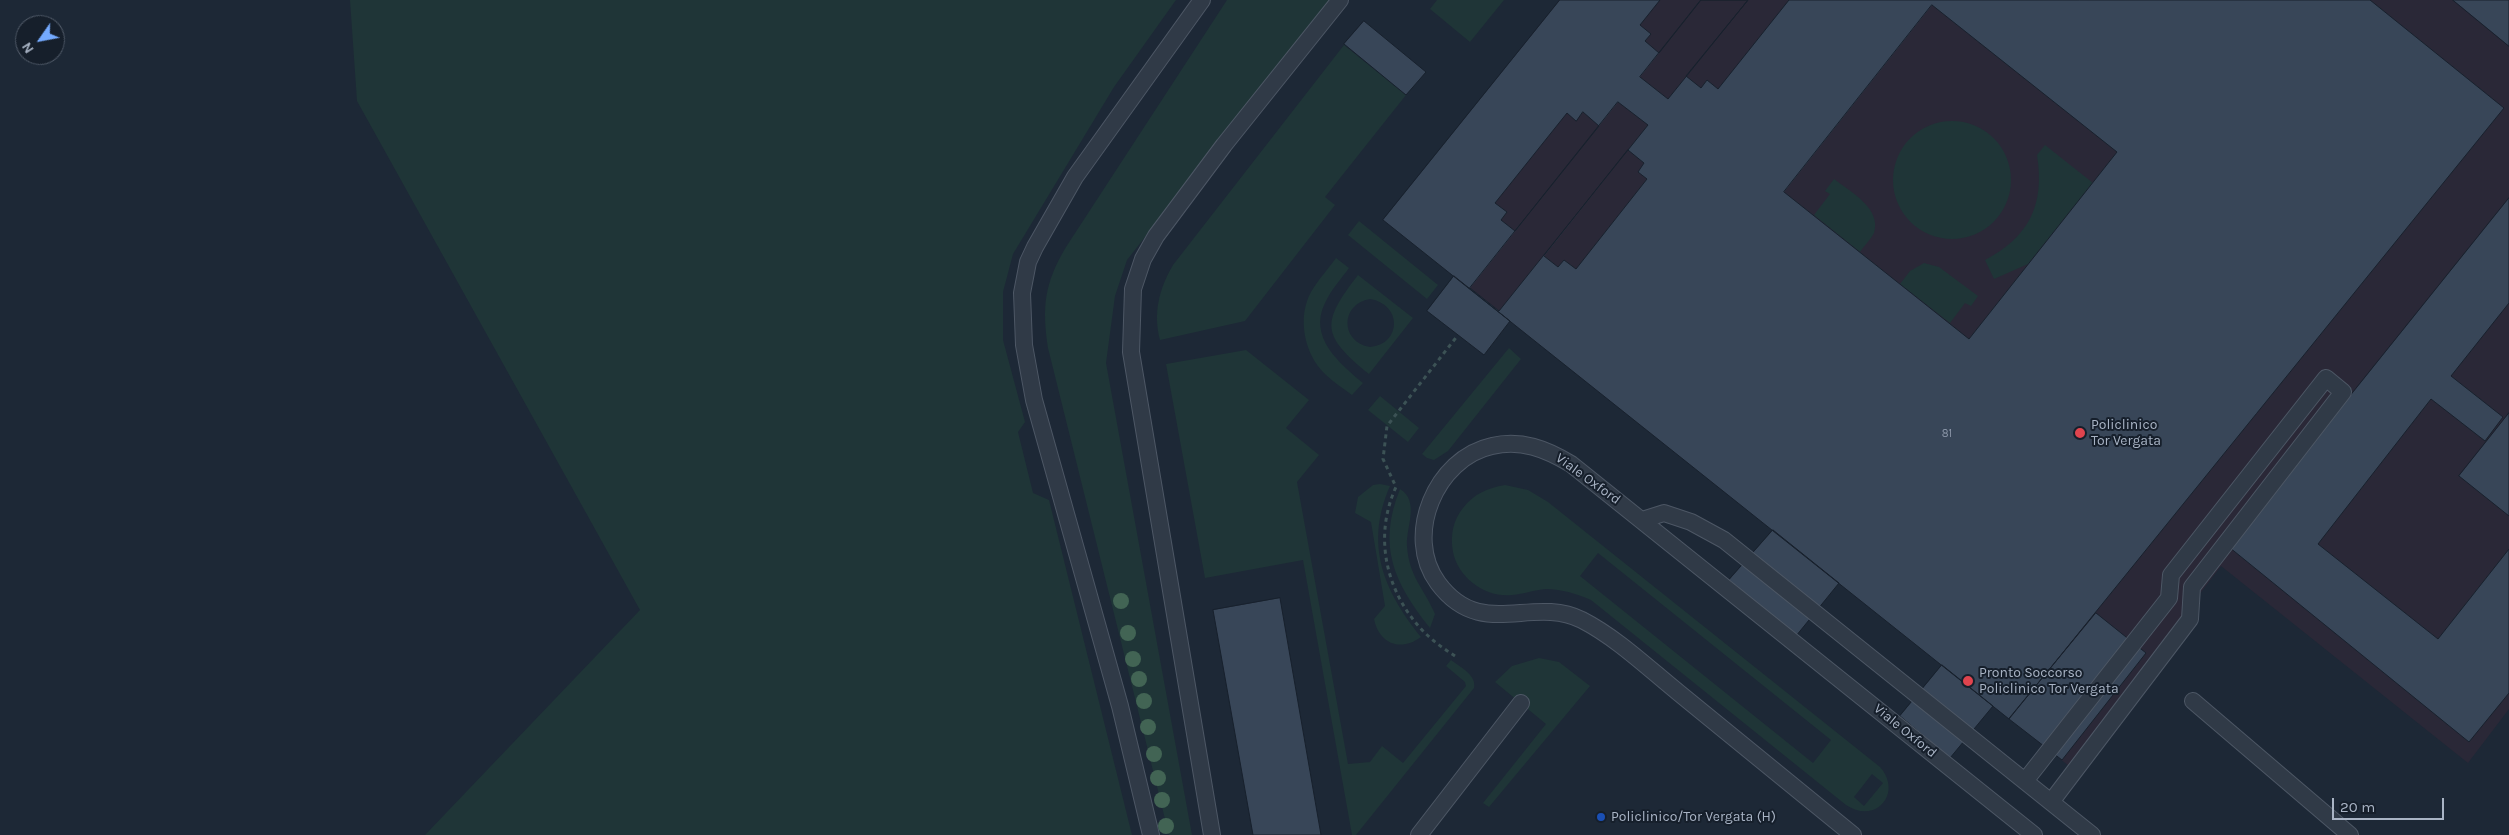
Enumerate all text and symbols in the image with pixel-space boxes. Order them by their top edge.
north arrow [15,15,65,65]
text: N [18,39,38,57]
place label: Policlinico Tor Vergata [2091,417,2161,450]
marker: Policlinico Tor Vergata [2073,426,2087,440]
house number: 81 [1942,427,1952,441]
street label: Viale Oxford [1552,450,1624,508]
place label: Pronto Soccorso Policlinico Tor Vergata [1979,665,2119,698]
marker: Pronto Soccorso Policlinico Tor Vergata [1961,674,1975,688]
street label: Viale Oxford [1870,700,1940,762]
scale bar [2334,788,2446,820]
text: 20 m [2340,798,2375,816]
place label: Policlinico/Tor Vergata (H) [1611,809,1776,825]
marker: Policlinico/Tor Vergata (H) [1595,811,1607,823]

